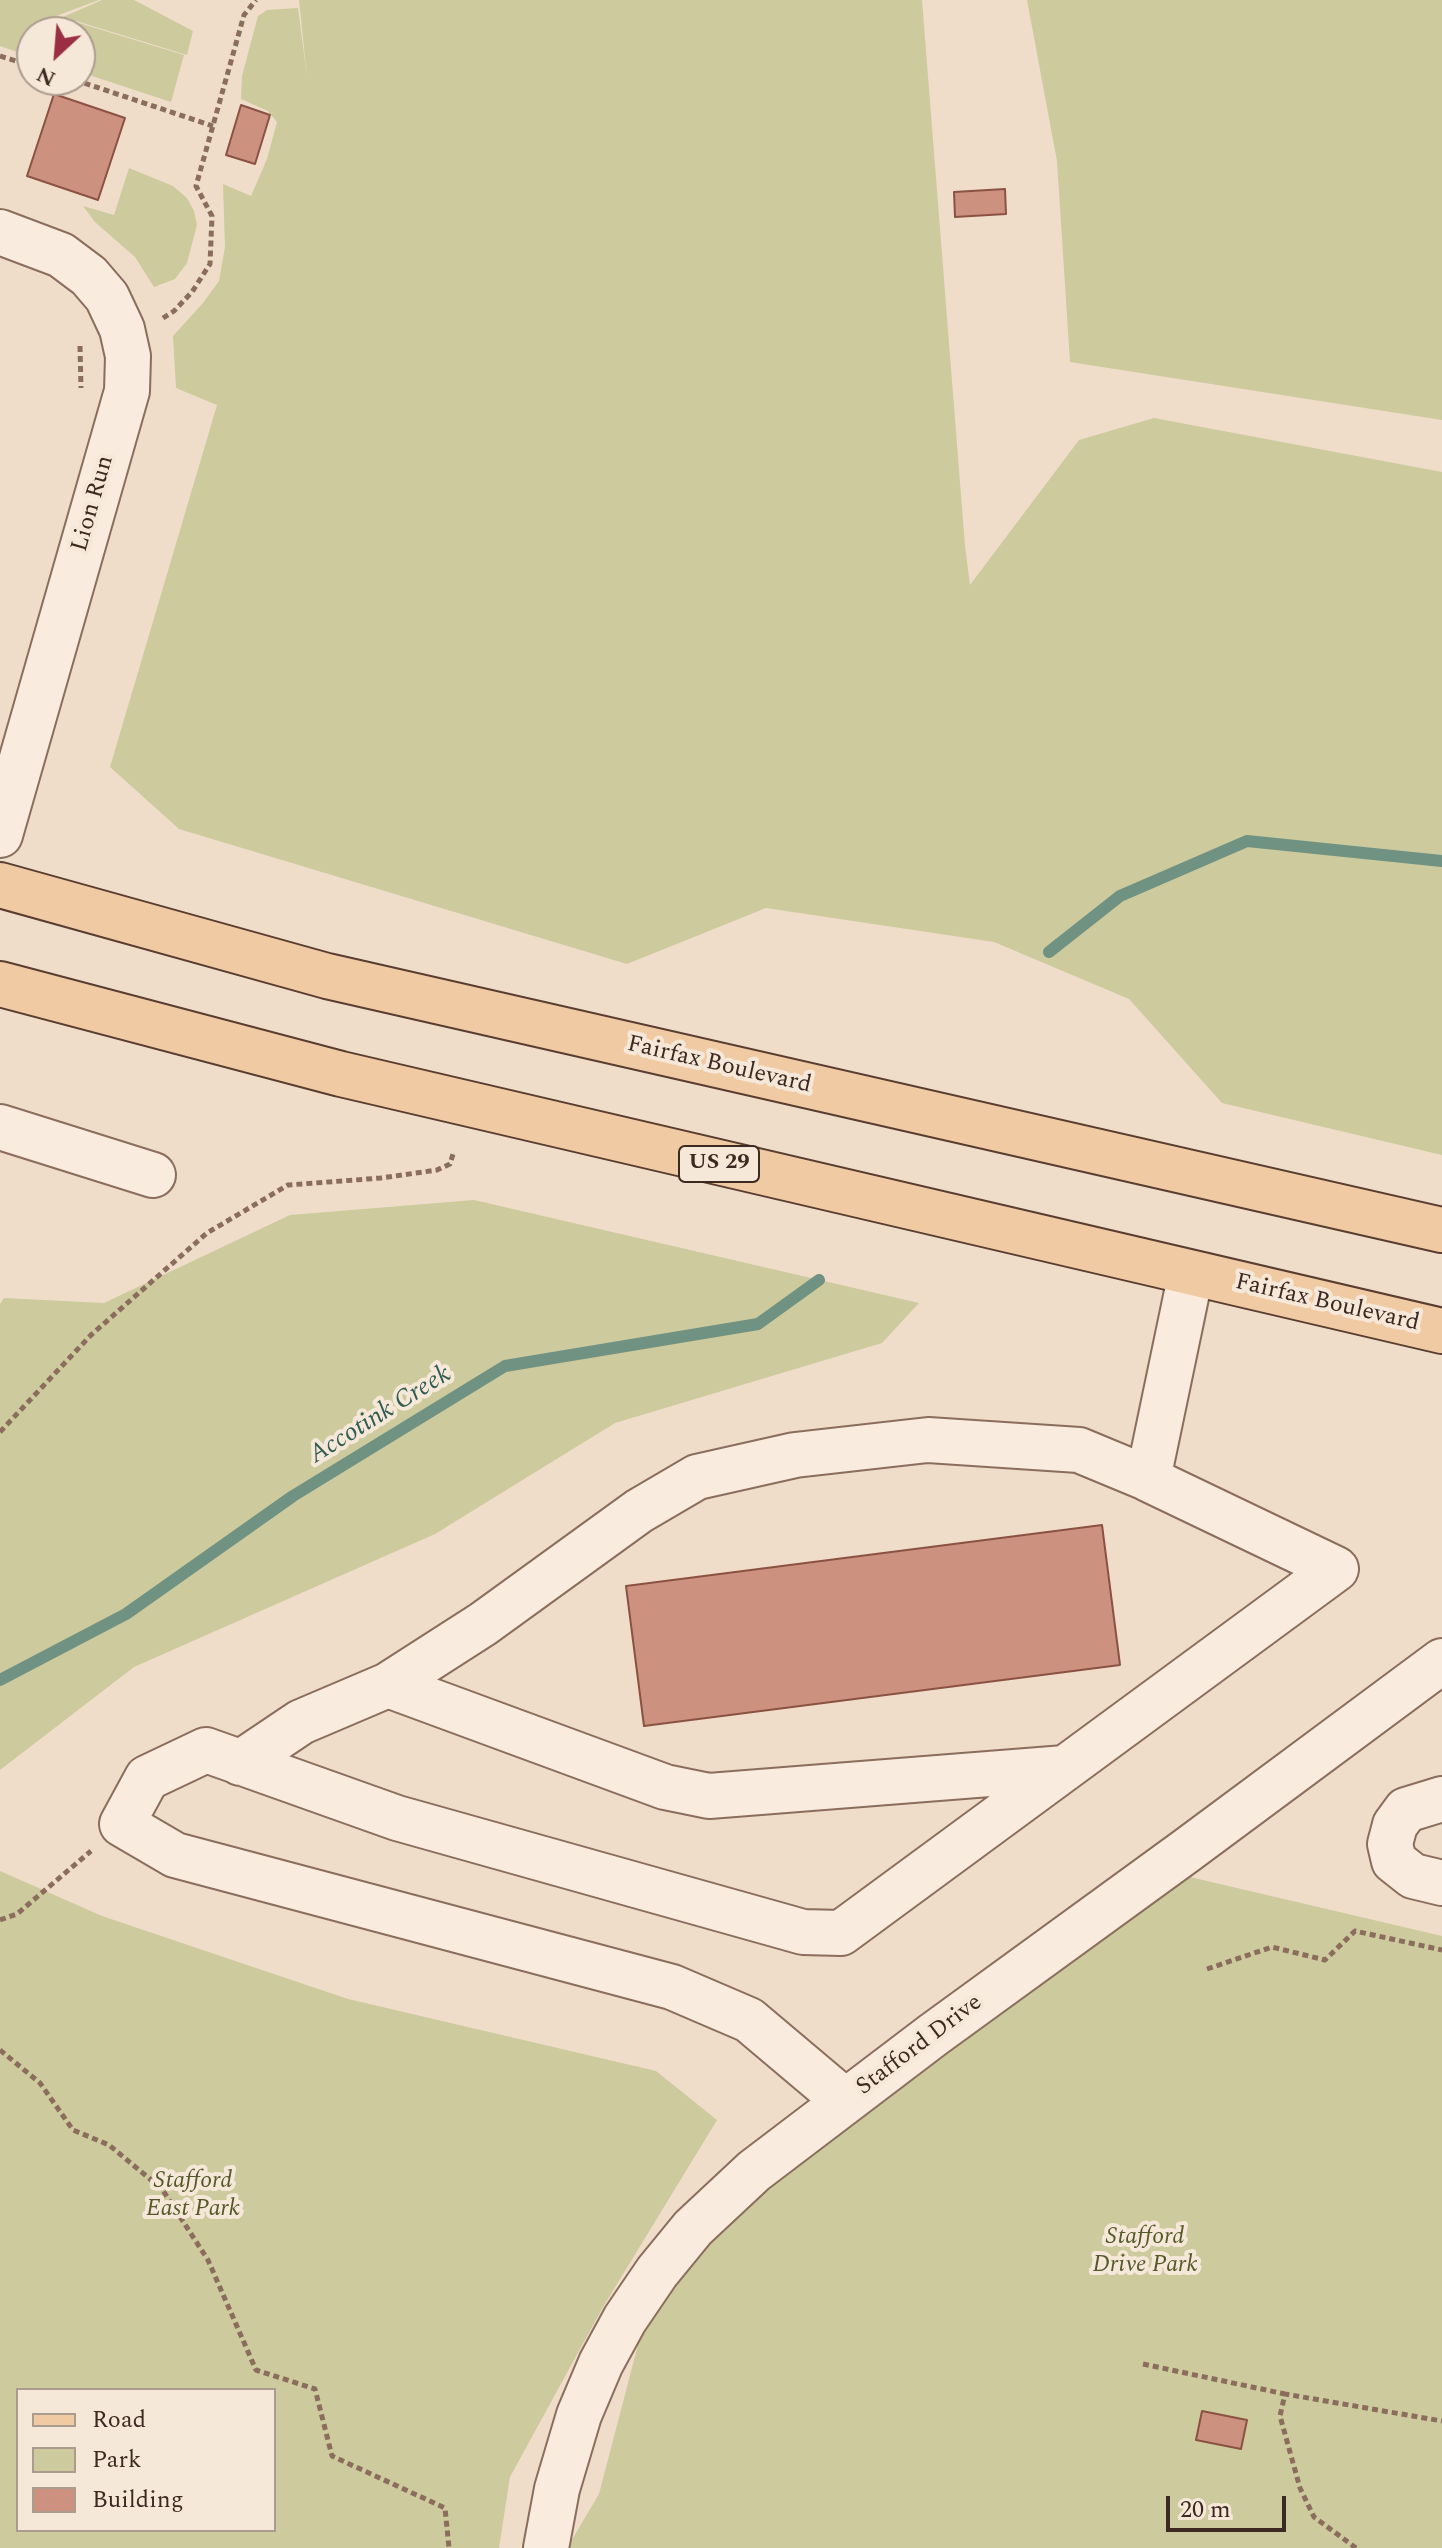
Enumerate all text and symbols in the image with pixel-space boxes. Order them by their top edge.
north arrow [16,16,96,96]
text: N [31,57,61,95]
street label: Lion Run [67,452,121,556]
street label: Fairfax Boulevard [624,1031,814,1101]
road number: US 29 [679,1146,759,1182]
street label: Fairfax Boulevard [1232,1269,1422,1339]
water label: Accotink Creek [304,1360,458,1472]
street label: Stafford Drive [851,1989,989,2103]
park label: Stafford East Park [146,2168,240,2224]
park label: Stafford Drive Park [1092,2224,1198,2280]
legend [16,2388,276,2532]
text: Road [92,2402,146,2438]
text: Park [92,2442,142,2478]
scale bar [1170,2480,1290,2530]
text: Building [92,2482,184,2518]
text: 20 m [1180,2492,1231,2528]

